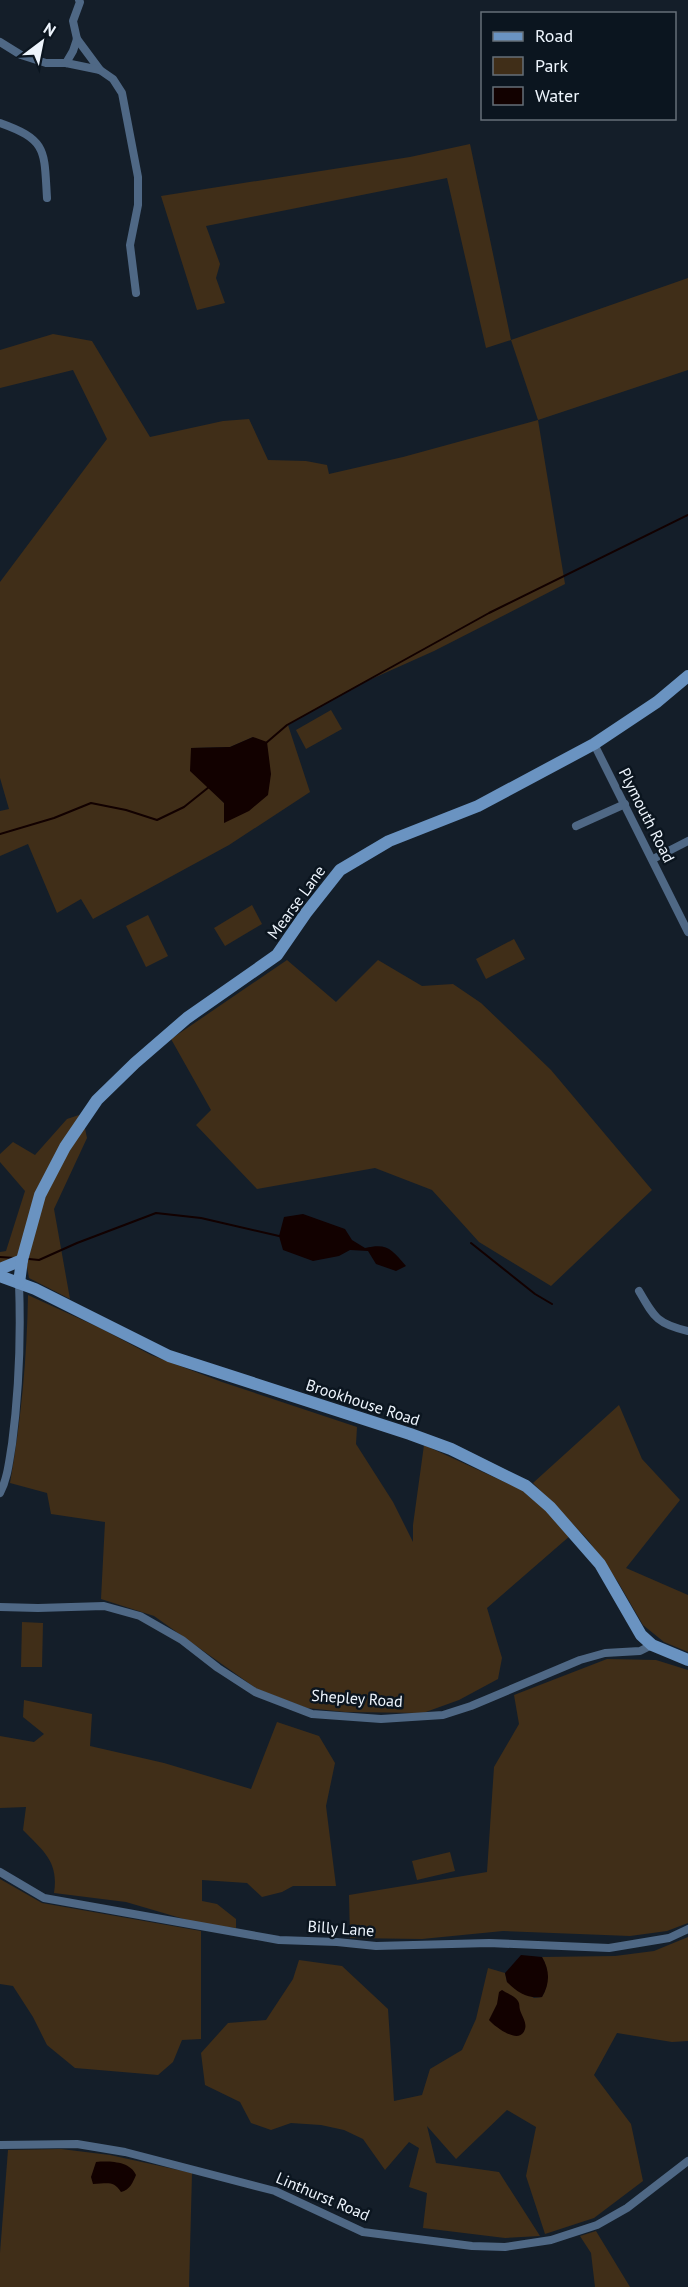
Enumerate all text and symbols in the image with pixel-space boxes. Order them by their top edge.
north arrow [12,12,72,72]
legend [481,12,676,120]
text: N [40,18,60,41]
text: Road [535,24,573,47]
text: Park [535,54,568,77]
text: Water [535,84,579,107]
street label: Plymouth Road [615,764,679,866]
street label: Mearse Lane [263,861,329,943]
street label: Brookhouse Road [304,1374,422,1430]
street label: Shepley Road [311,1685,403,1711]
street label: Billy Lane [307,1916,375,1940]
street label: Linthurst Road [273,2167,373,2225]

